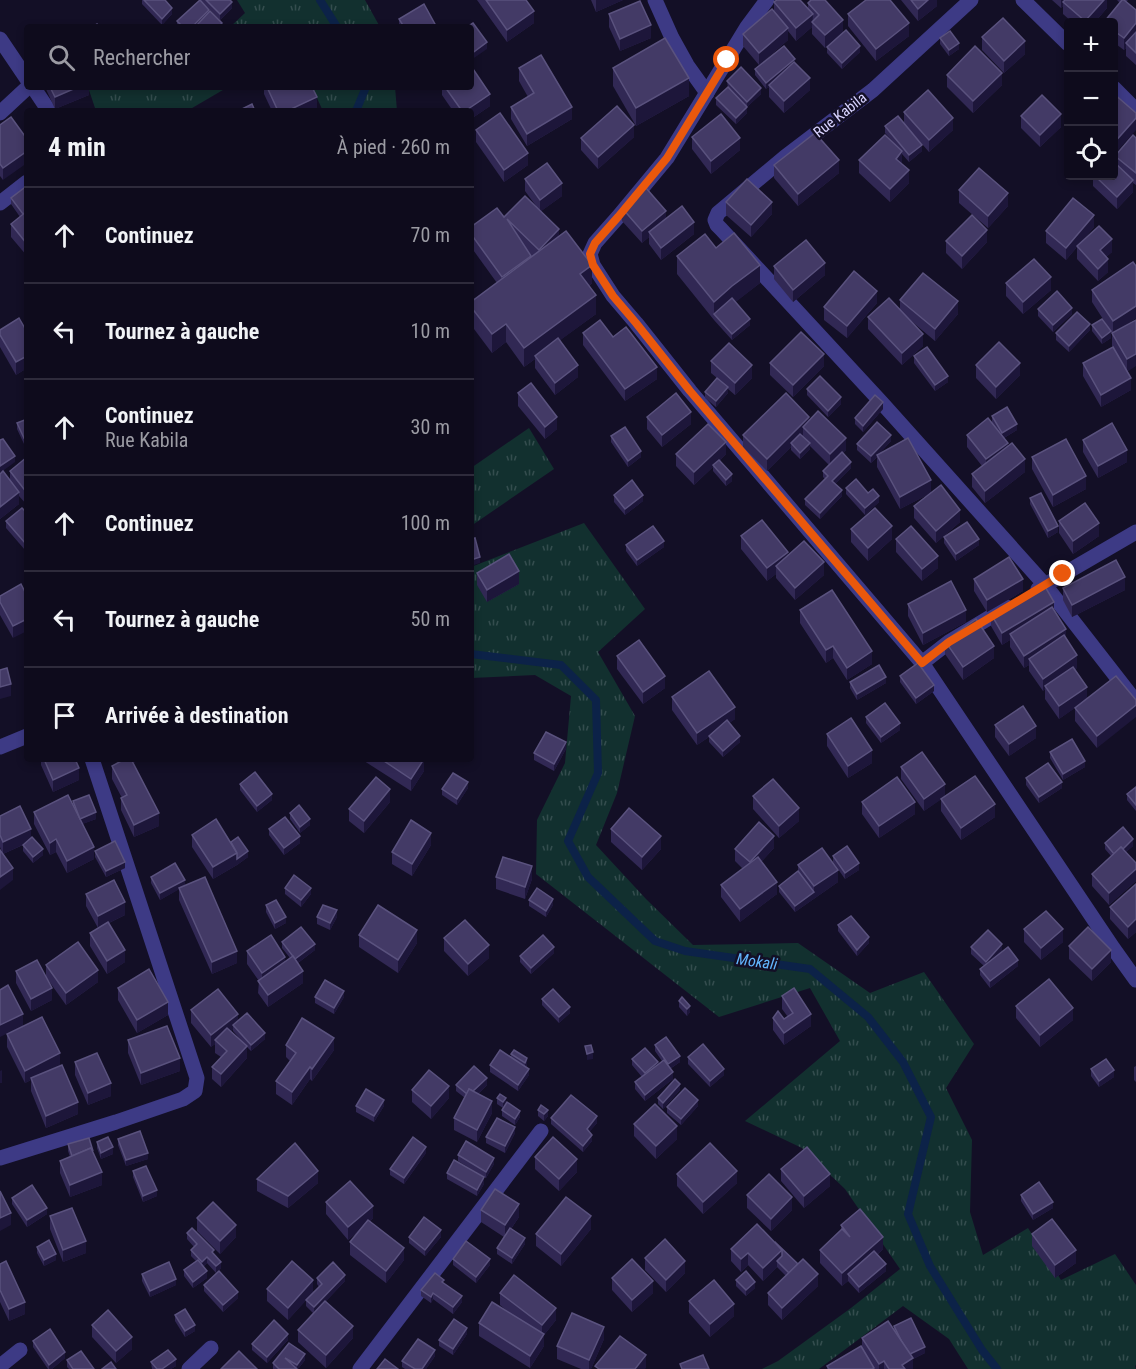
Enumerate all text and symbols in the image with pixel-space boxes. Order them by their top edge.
map controls [1064,18,1118,180]
button: + [1064,18,1118,72]
search box [24,24,474,90]
icon: search [45,41,78,74]
text: Rechercher [93,45,190,70]
route start [713,46,739,72]
button: − [1064,72,1118,126]
street label: Rue Kabila [810,89,870,141]
button: locate [1064,126,1118,180]
text: 4 min [48,132,106,162]
text: À pied · 260 m [337,135,450,159]
icon: ahead [48,219,81,252]
text: Continuez [105,223,194,248]
text: 70 m [411,223,450,247]
icon: left [48,315,81,348]
text: Tournez à gauche [105,319,259,344]
text: 10 m [411,319,450,343]
text: Continuez [105,403,194,428]
icon: ahead [48,411,81,444]
text: 30 m [411,415,450,439]
text: Rue Kabila [105,428,188,452]
icon: ahead [48,507,81,540]
text: Continuez [105,511,194,536]
text: 100 m [401,511,450,535]
route end [1049,560,1075,586]
icon: left [48,603,81,636]
text: Tournez à gauche [105,607,259,632]
text: 50 m [411,607,450,631]
icon: arrive [48,699,81,732]
text: Arrivée à destination [105,703,289,728]
water label: Mokali [735,949,779,974]

